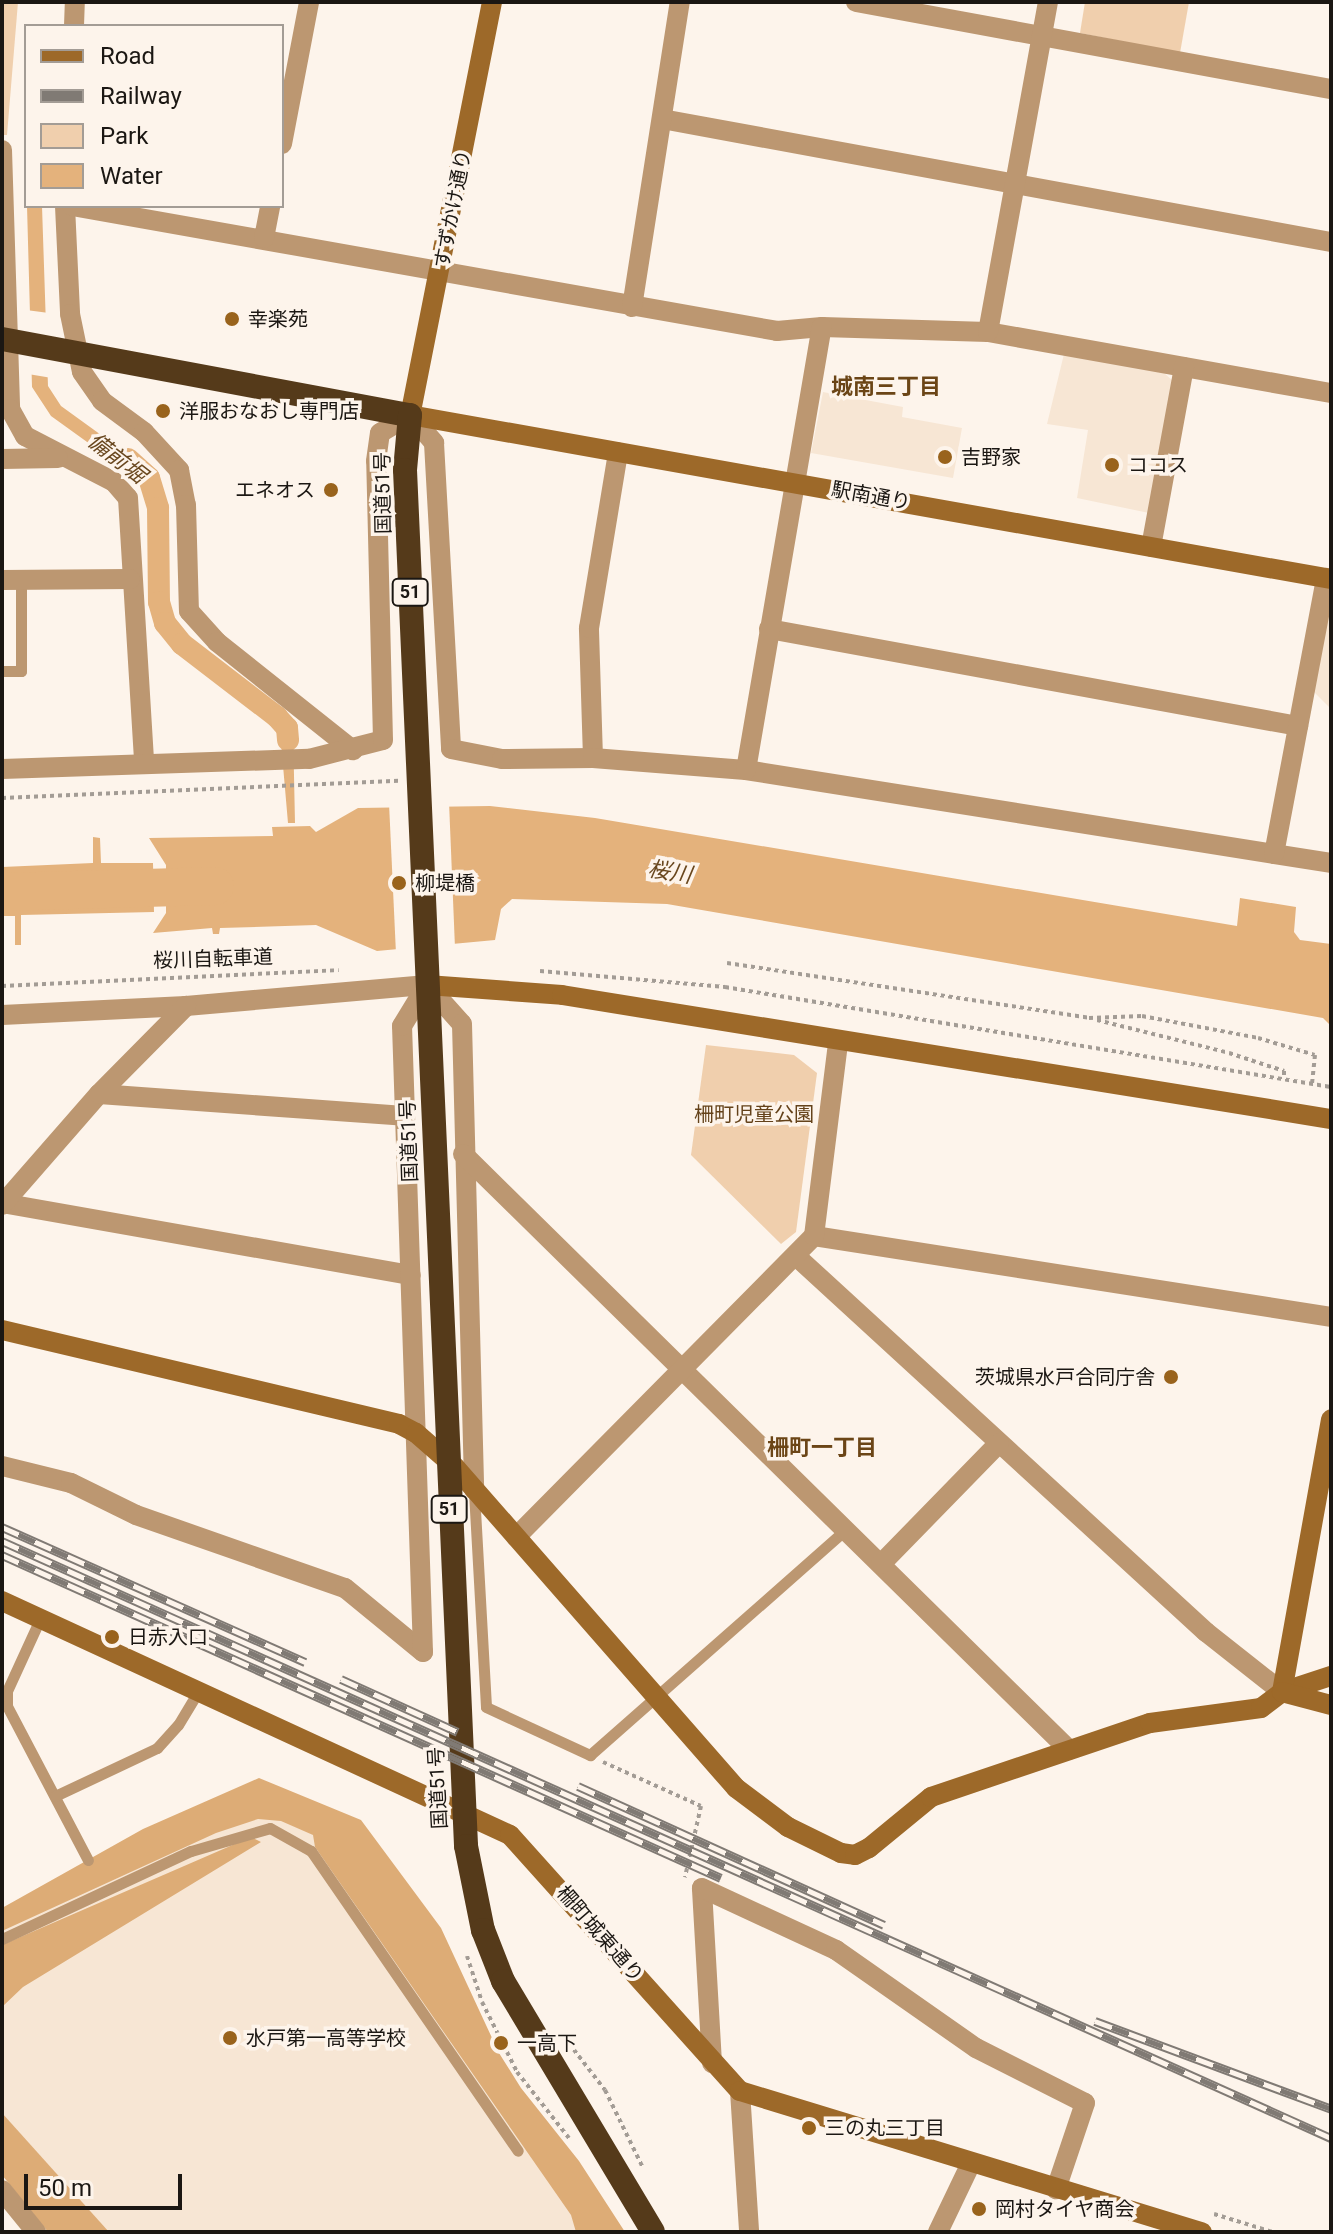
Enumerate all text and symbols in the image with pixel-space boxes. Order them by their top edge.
legend [24,24,284,208]
text: Road [100,42,155,70]
text: Railway [100,82,182,110]
text: Park [100,122,148,150]
street label: すずかけ通り [430,148,476,270]
text: Water [100,162,163,190]
place label: 幸楽苑 [248,307,308,331]
marker: 幸楽苑 [223,310,241,328]
district label: 城南三丁目 [831,374,941,400]
place label: 洋服おなおし専門店 [179,399,359,423]
marker: 洋服おなおし専門店 [154,402,172,420]
water label: 備前堀 [83,427,151,489]
place label: 吉野家 [961,445,1021,469]
marker: 吉野家 [936,448,954,466]
street label: 国道51号 [370,452,396,534]
place label: ココス [1128,453,1188,477]
marker: ココス [1103,456,1121,474]
street label: 駅南通り [830,477,912,515]
place label: エネオス [235,478,315,502]
marker: エネオス [322,481,340,499]
road number: 51 [390,578,430,606]
water label: 桜川 [646,856,694,888]
place label: 柳堤橋 [415,871,475,895]
marker: 柳堤橋 [390,874,408,892]
street label: 桜川自転車道 [153,945,273,973]
street label: 国道51号 [396,1099,422,1183]
park label: 柵町児童公園 [694,1102,814,1126]
place label: 茨城県水戸合同庁舎 [975,1365,1155,1389]
marker: 茨城県水戸合同庁舎 [1162,1368,1180,1386]
district label: 柵町一丁目 [767,1435,877,1461]
road number: 51 [429,1495,469,1523]
place label: 日赤入口 [128,1625,208,1649]
marker: 日赤入口 [103,1628,121,1646]
street label: 国道51号 [424,1746,452,1830]
street label: 柵町城東通り [552,1881,648,1987]
place label: 水戸第一高等学校 [246,2026,406,2050]
marker: 水戸第一高等学校 [221,2029,239,2047]
place label: 一高下 [517,2031,577,2055]
marker: 一高下 [492,2034,510,2052]
place label: 三の丸三丁目 [825,2116,945,2140]
marker: 三の丸三丁目 [800,2119,818,2137]
scale bar [28,2158,186,2208]
text: 50 m [38,2174,92,2202]
place label: 岡村タイヤ商会 [995,2197,1135,2221]
marker: 岡村タイヤ商会 [970,2200,988,2218]

